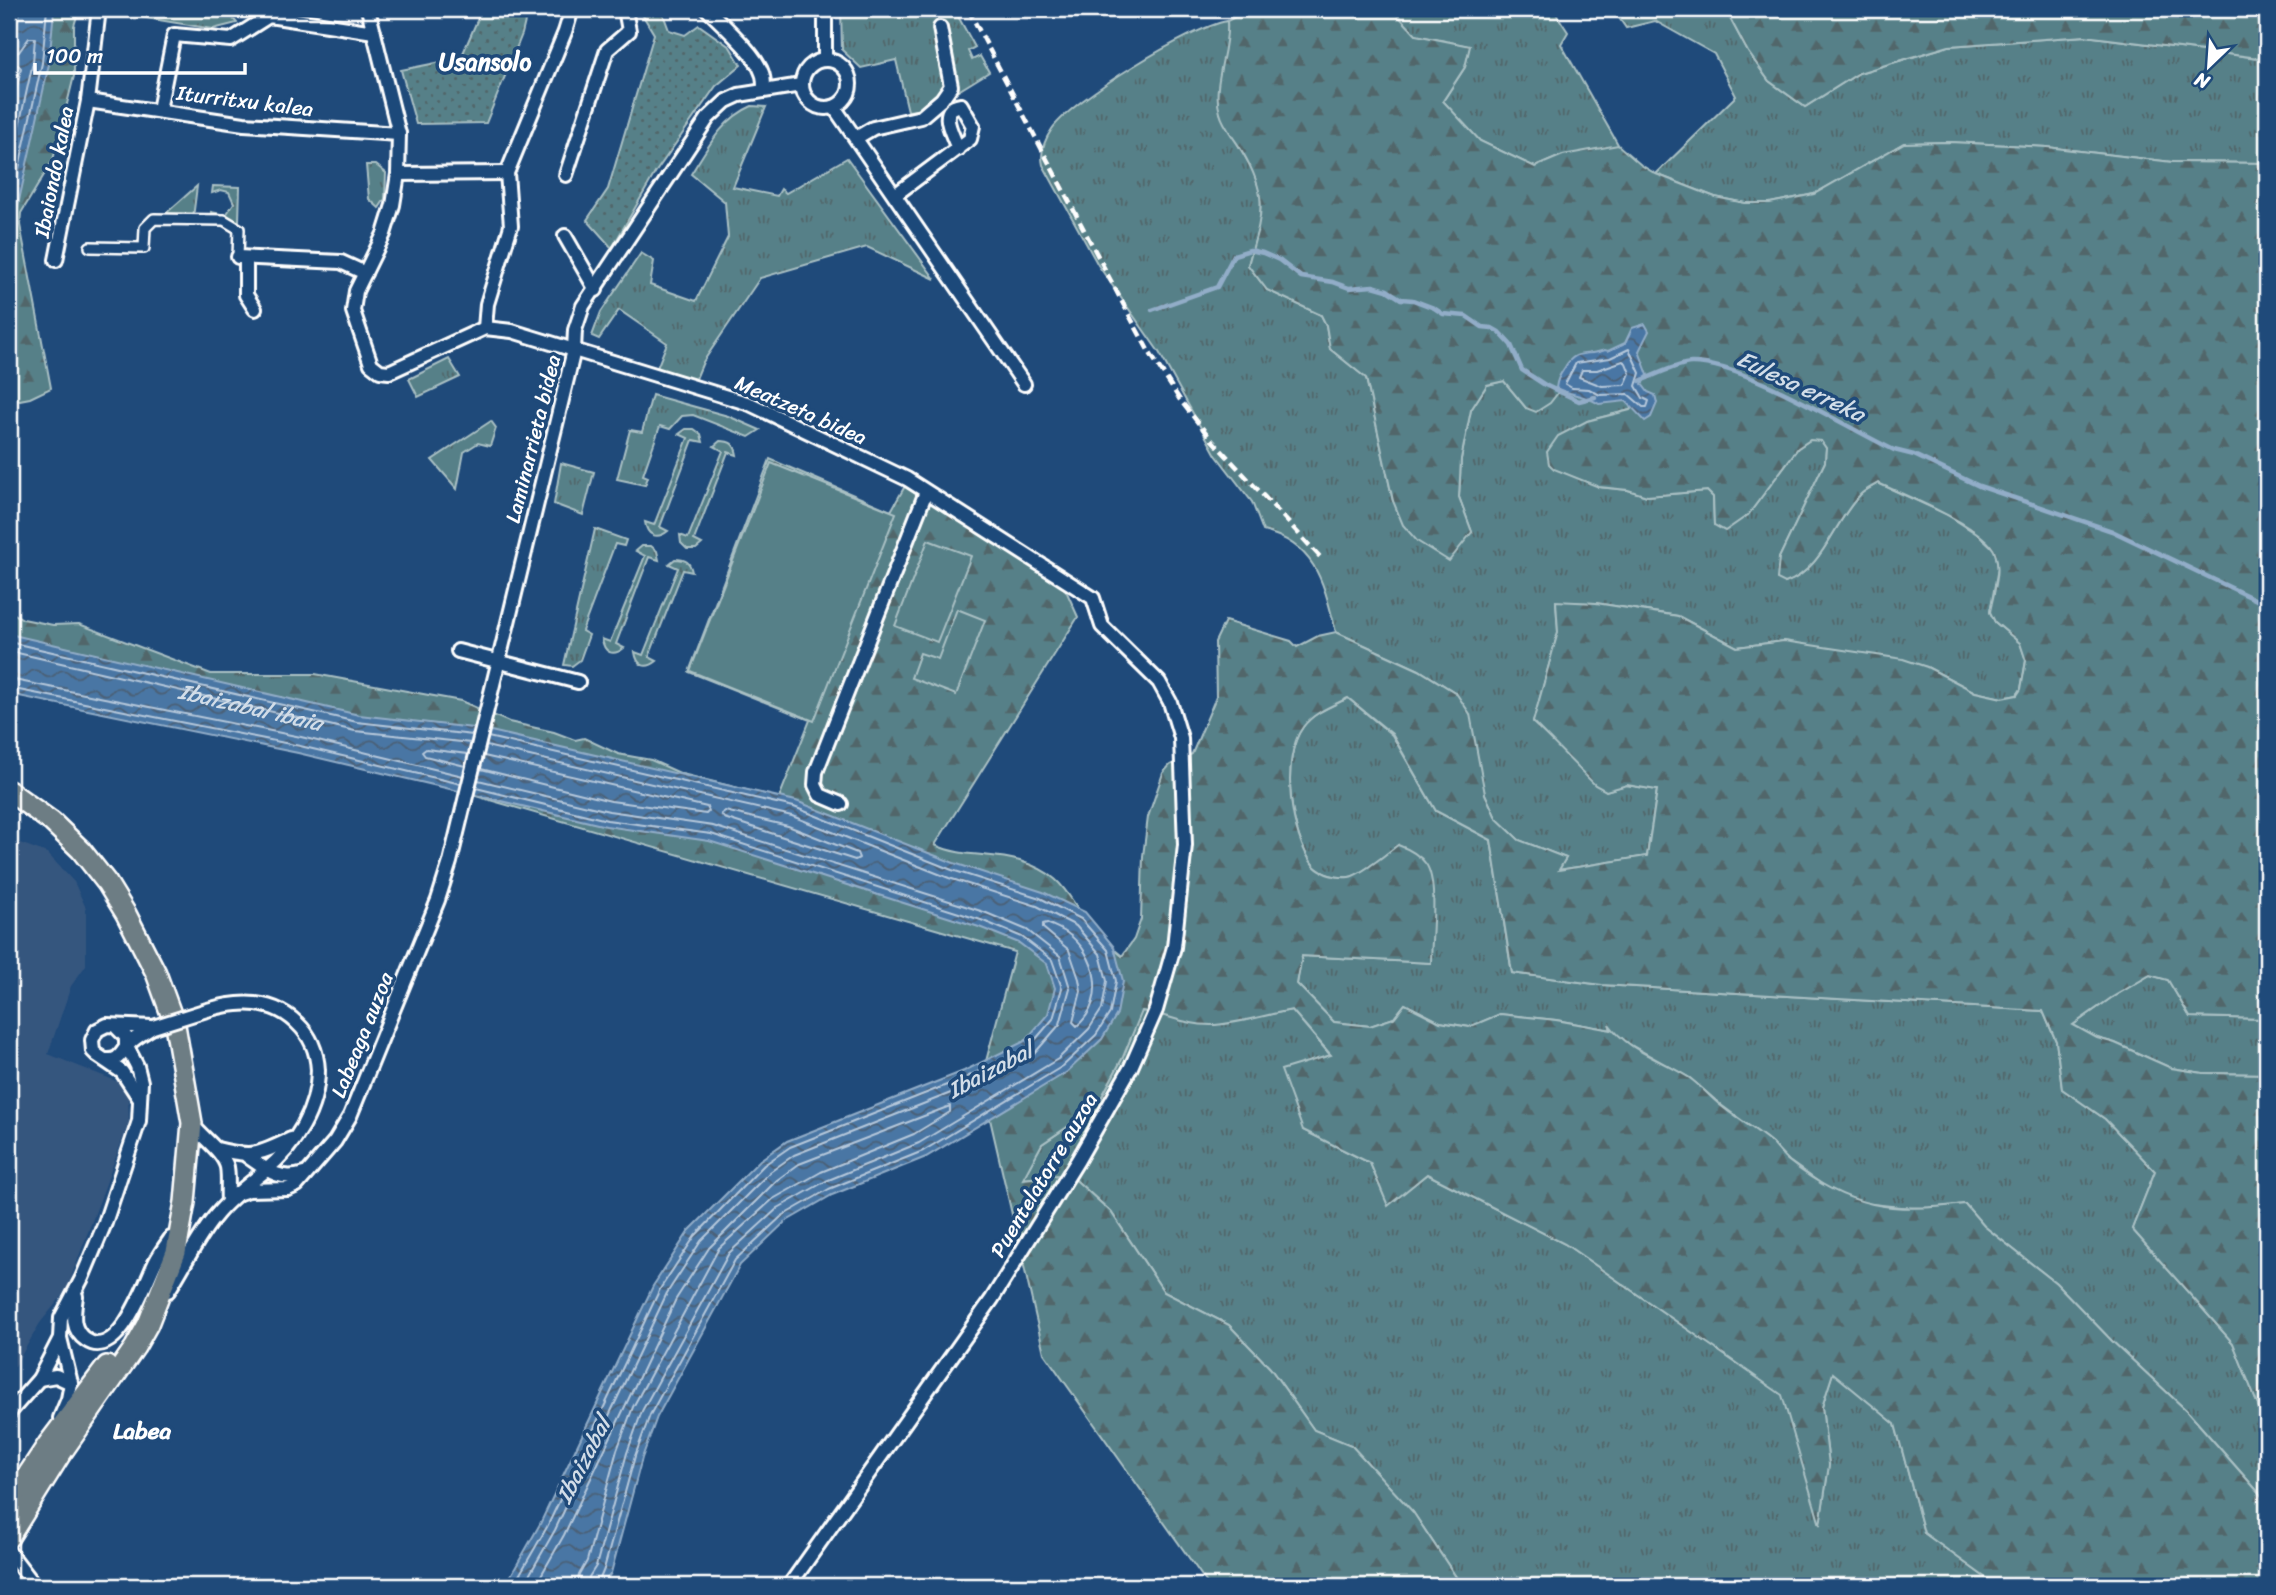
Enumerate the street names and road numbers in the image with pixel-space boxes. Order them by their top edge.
street label: Iturritxu kalea [174,74,316,128]
street label: Ibaiondo kalea [22,102,85,242]
street label: Laminarrieta bidea [494,350,572,527]
street label: Meatzeta bidea [729,364,874,456]
street label: Labeaga auzoa [320,966,405,1104]
street label: Puentelatorre auzoa [979,1085,1109,1265]

